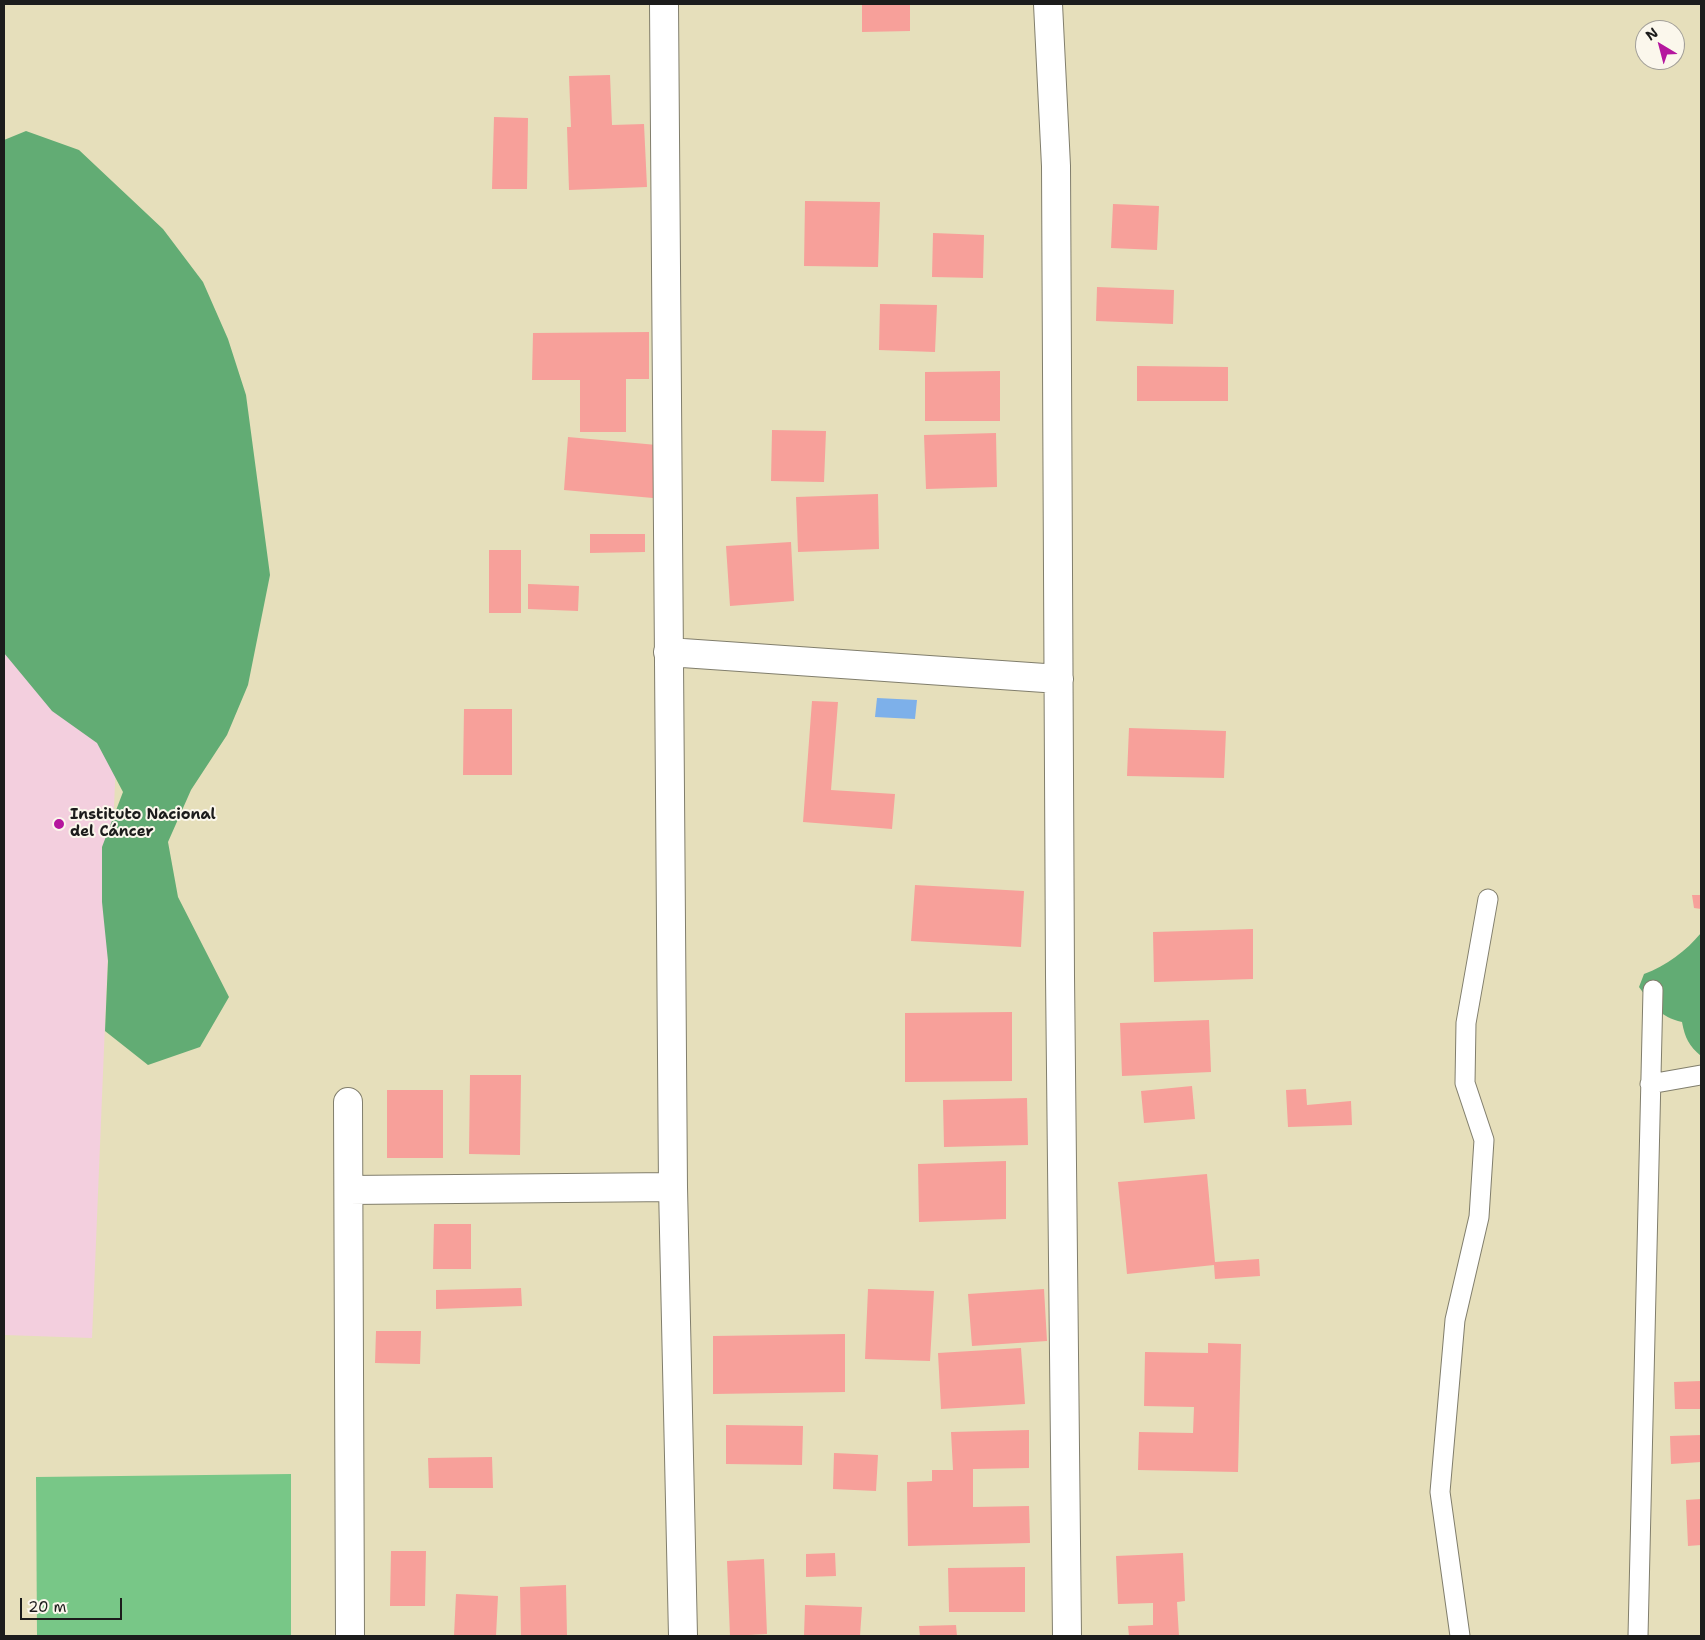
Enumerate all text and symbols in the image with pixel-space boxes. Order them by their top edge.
north arrow [1635,20,1685,70]
text: N [1642,23,1661,44]
place label: Instituto Nacional del Cáncer [70,806,216,841]
marker: Instituto Nacional del Cáncer [52,817,66,831]
scale bar [22,1588,125,1620]
text: 20 m [28,1597,67,1617]

